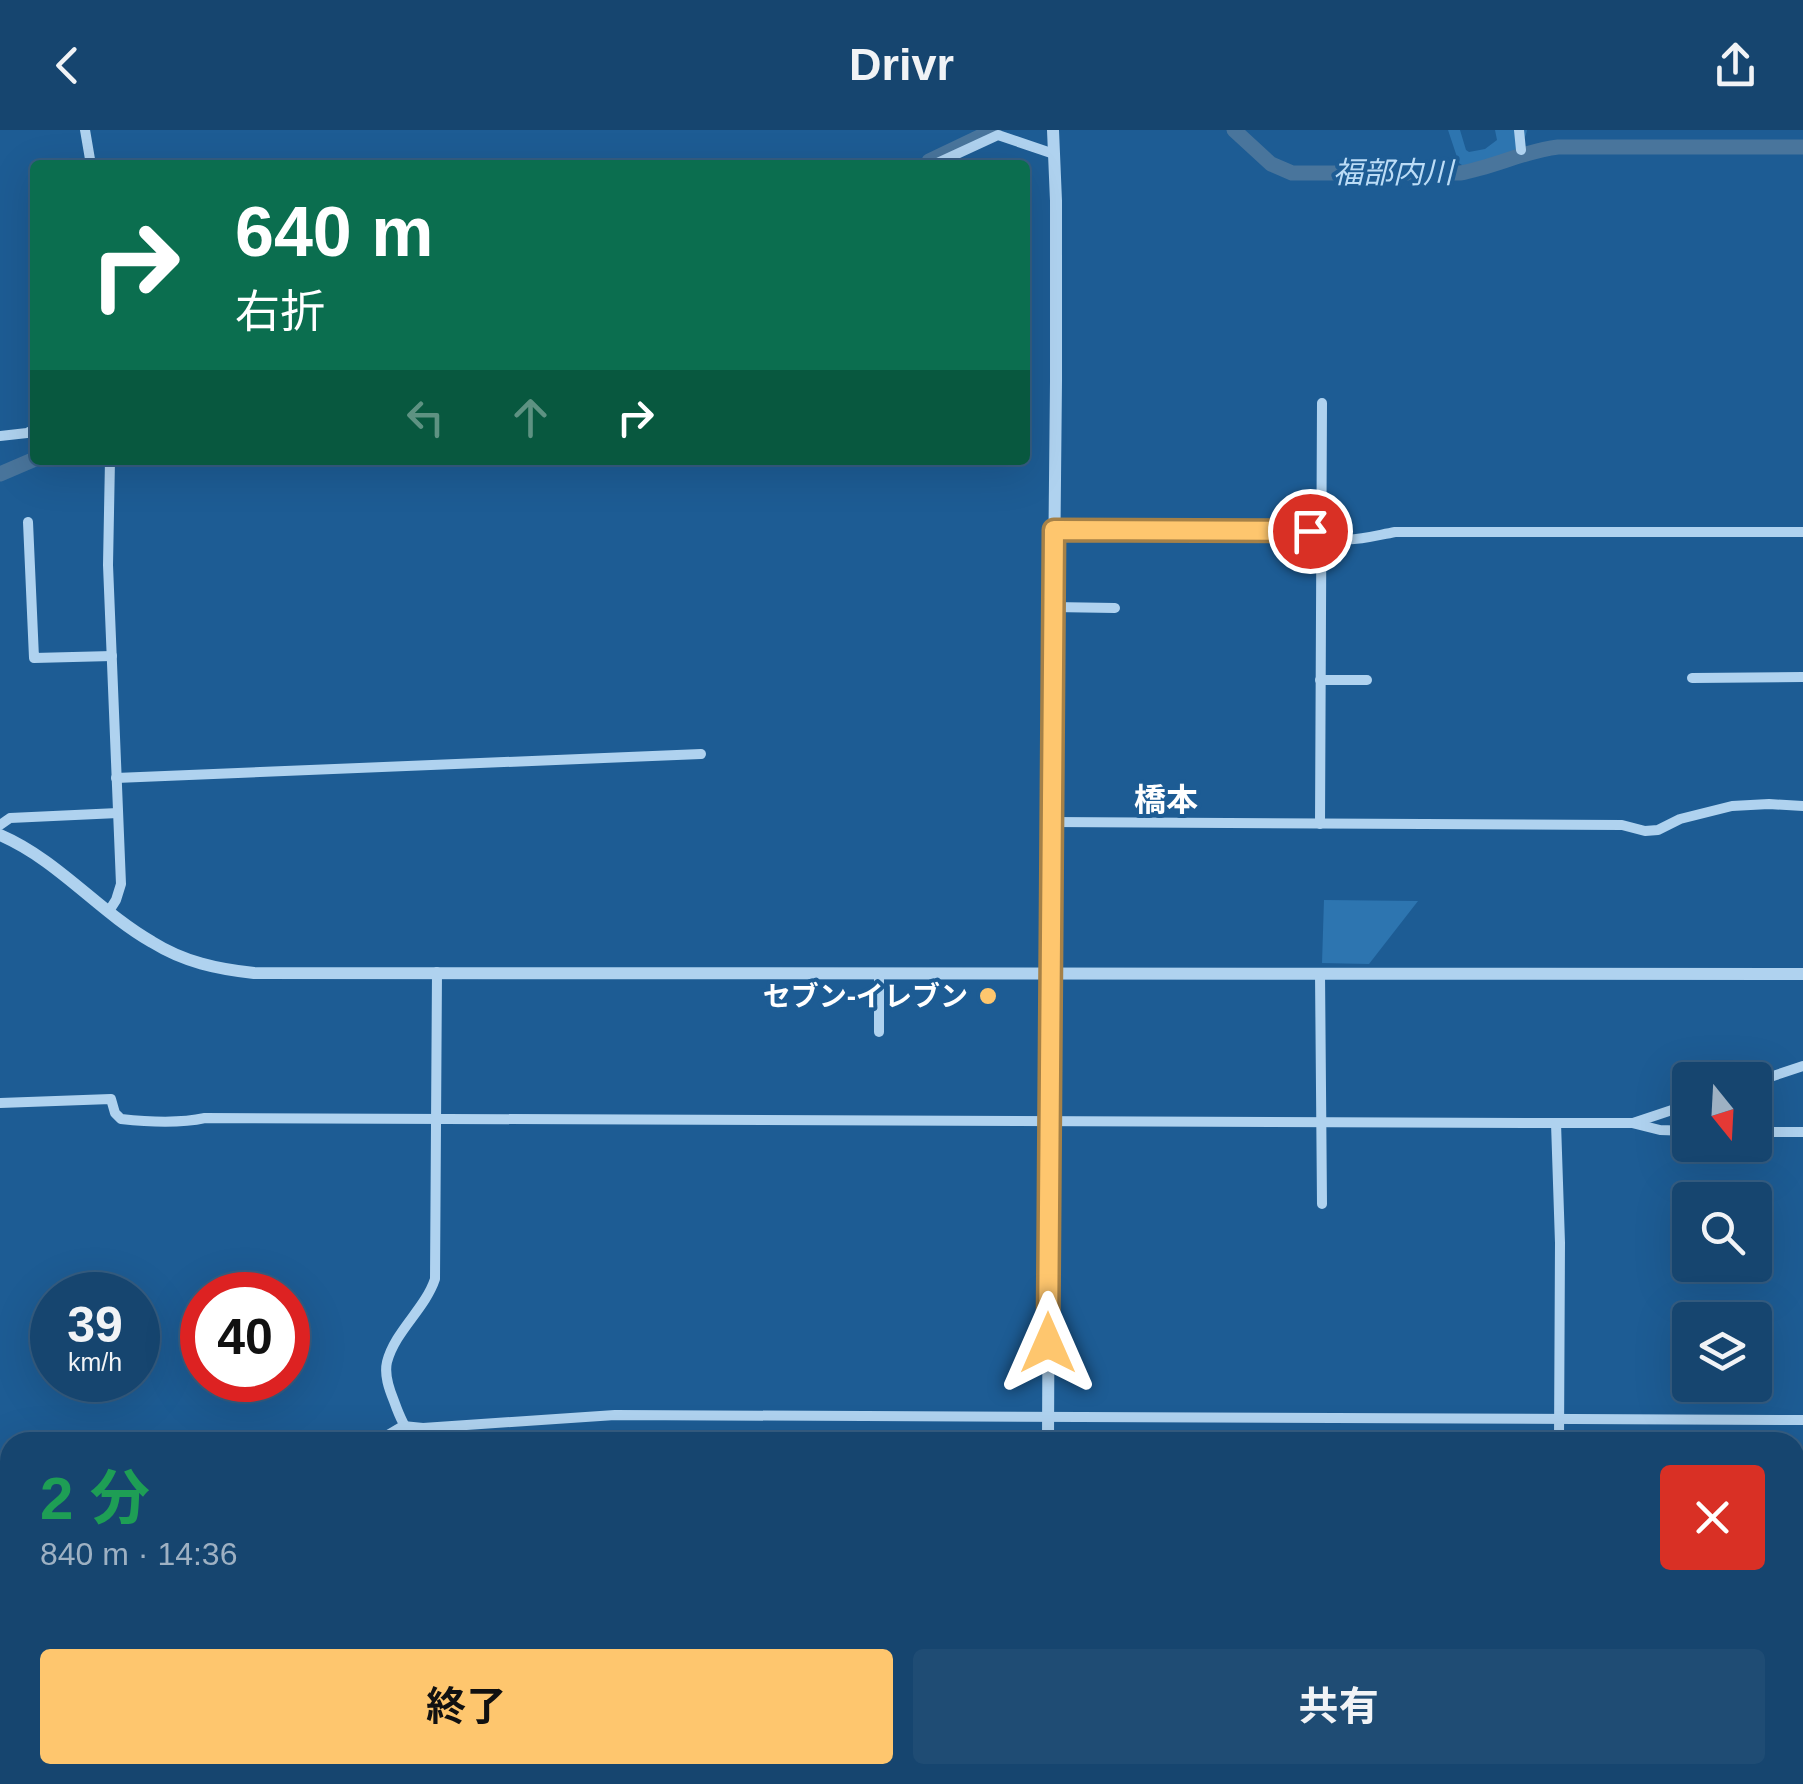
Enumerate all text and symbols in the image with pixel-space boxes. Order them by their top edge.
icon: back [40,38,95,93]
icon: share [1708,38,1763,93]
text: Drivr [849,39,954,90]
water label: 福部内川 [1333,156,1456,189]
text: 640 m [235,193,433,271]
icon: right [70,200,200,330]
text: 右折 [235,286,325,337]
icon: left [398,390,453,445]
icon: ahead [503,390,558,445]
icon: right [608,390,663,445]
pin [1268,489,1353,574]
icon: arrive [1283,504,1338,559]
district label: 橋本 [1134,782,1198,818]
place label: セブン-イレブン [763,981,968,1012]
marker: セブン-イレブン [977,985,999,1007]
north arrow [1672,1062,1772,1162]
map controls [1672,1062,1772,1402]
button: search [1672,1182,1772,1282]
speed limit sign: 40 [180,1272,310,1402]
position arrow [996,1291,1100,1395]
text: 39 [67,1297,123,1353]
button: layers [1672,1302,1772,1402]
text: km/h [68,1348,122,1376]
text: 2 分 [40,1465,150,1532]
button: close [1660,1465,1765,1570]
text: 840 m · 14:36 [40,1536,237,1572]
button: 終了 [40,1649,893,1764]
button: 共有 [913,1649,1765,1764]

